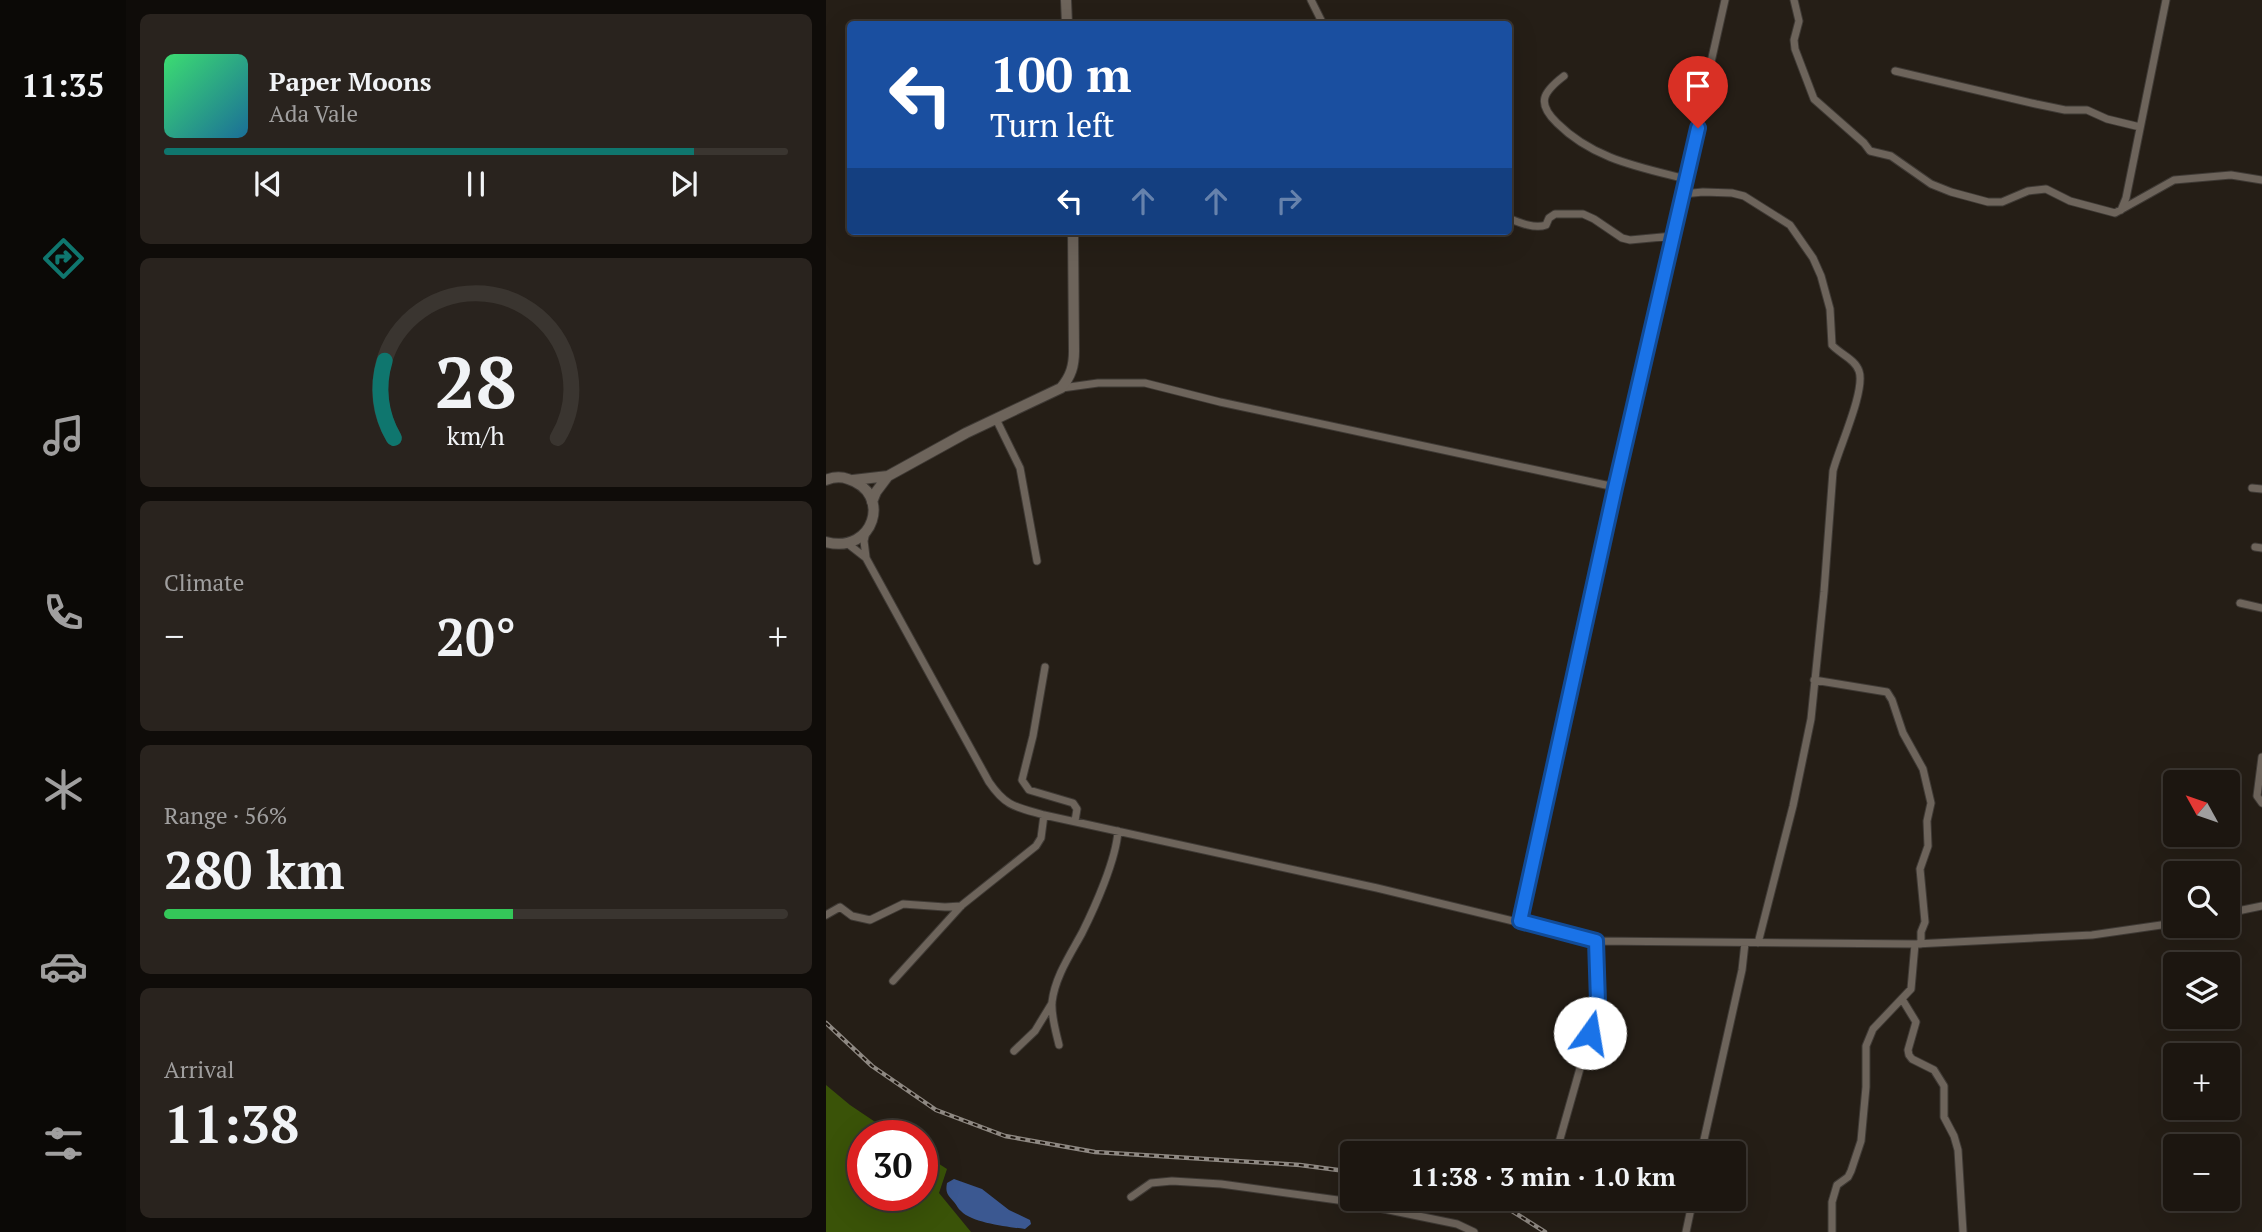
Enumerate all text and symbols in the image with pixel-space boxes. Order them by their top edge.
text: 100 m [990,41,1132,106]
icon: left [875,49,966,140]
pin [1668,56,1728,128]
text: 11:35 [21,64,105,106]
text: Paper Moons [269,64,432,98]
icon: arrive [1679,67,1717,105]
text: Ada Vale [269,98,358,129]
text: Turn left [990,104,1114,146]
icon: previous [249,165,287,203]
icon: pause [457,165,495,203]
icon: next [665,165,703,203]
icon: left [1051,182,1089,220]
icon: ahead [1124,182,1162,220]
icon: ahead [1197,182,1235,220]
icon: right [1270,182,1308,220]
icon: directions [39,234,88,283]
text: 28 [435,333,517,430]
icon: music [39,411,88,460]
text: km/h [447,419,505,452]
text: Climate [164,567,244,598]
icon: phone [39,588,88,637]
text: 20° [436,602,516,671]
text: − [164,611,184,661]
text: + [768,611,788,661]
icon: climate [39,765,88,814]
north arrow [2163,770,2240,847]
map controls [2163,770,2240,1211]
text: Range · 56% [164,800,287,831]
text: 280 km [164,835,345,904]
button: search [2163,861,2240,938]
icon: car [39,942,88,991]
button: layers [2163,952,2240,1029]
position arrow [1553,996,1627,1070]
button: + [2163,1043,2240,1120]
text: Arrival [164,1054,235,1085]
text: 11:38 [164,1089,299,1158]
icon: filters [39,1119,88,1168]
speed limit sign: 30 [847,1120,938,1211]
button: − [2163,1134,2240,1211]
text: 11:38 · 3 min · 1.0 km [1410,1159,1676,1193]

